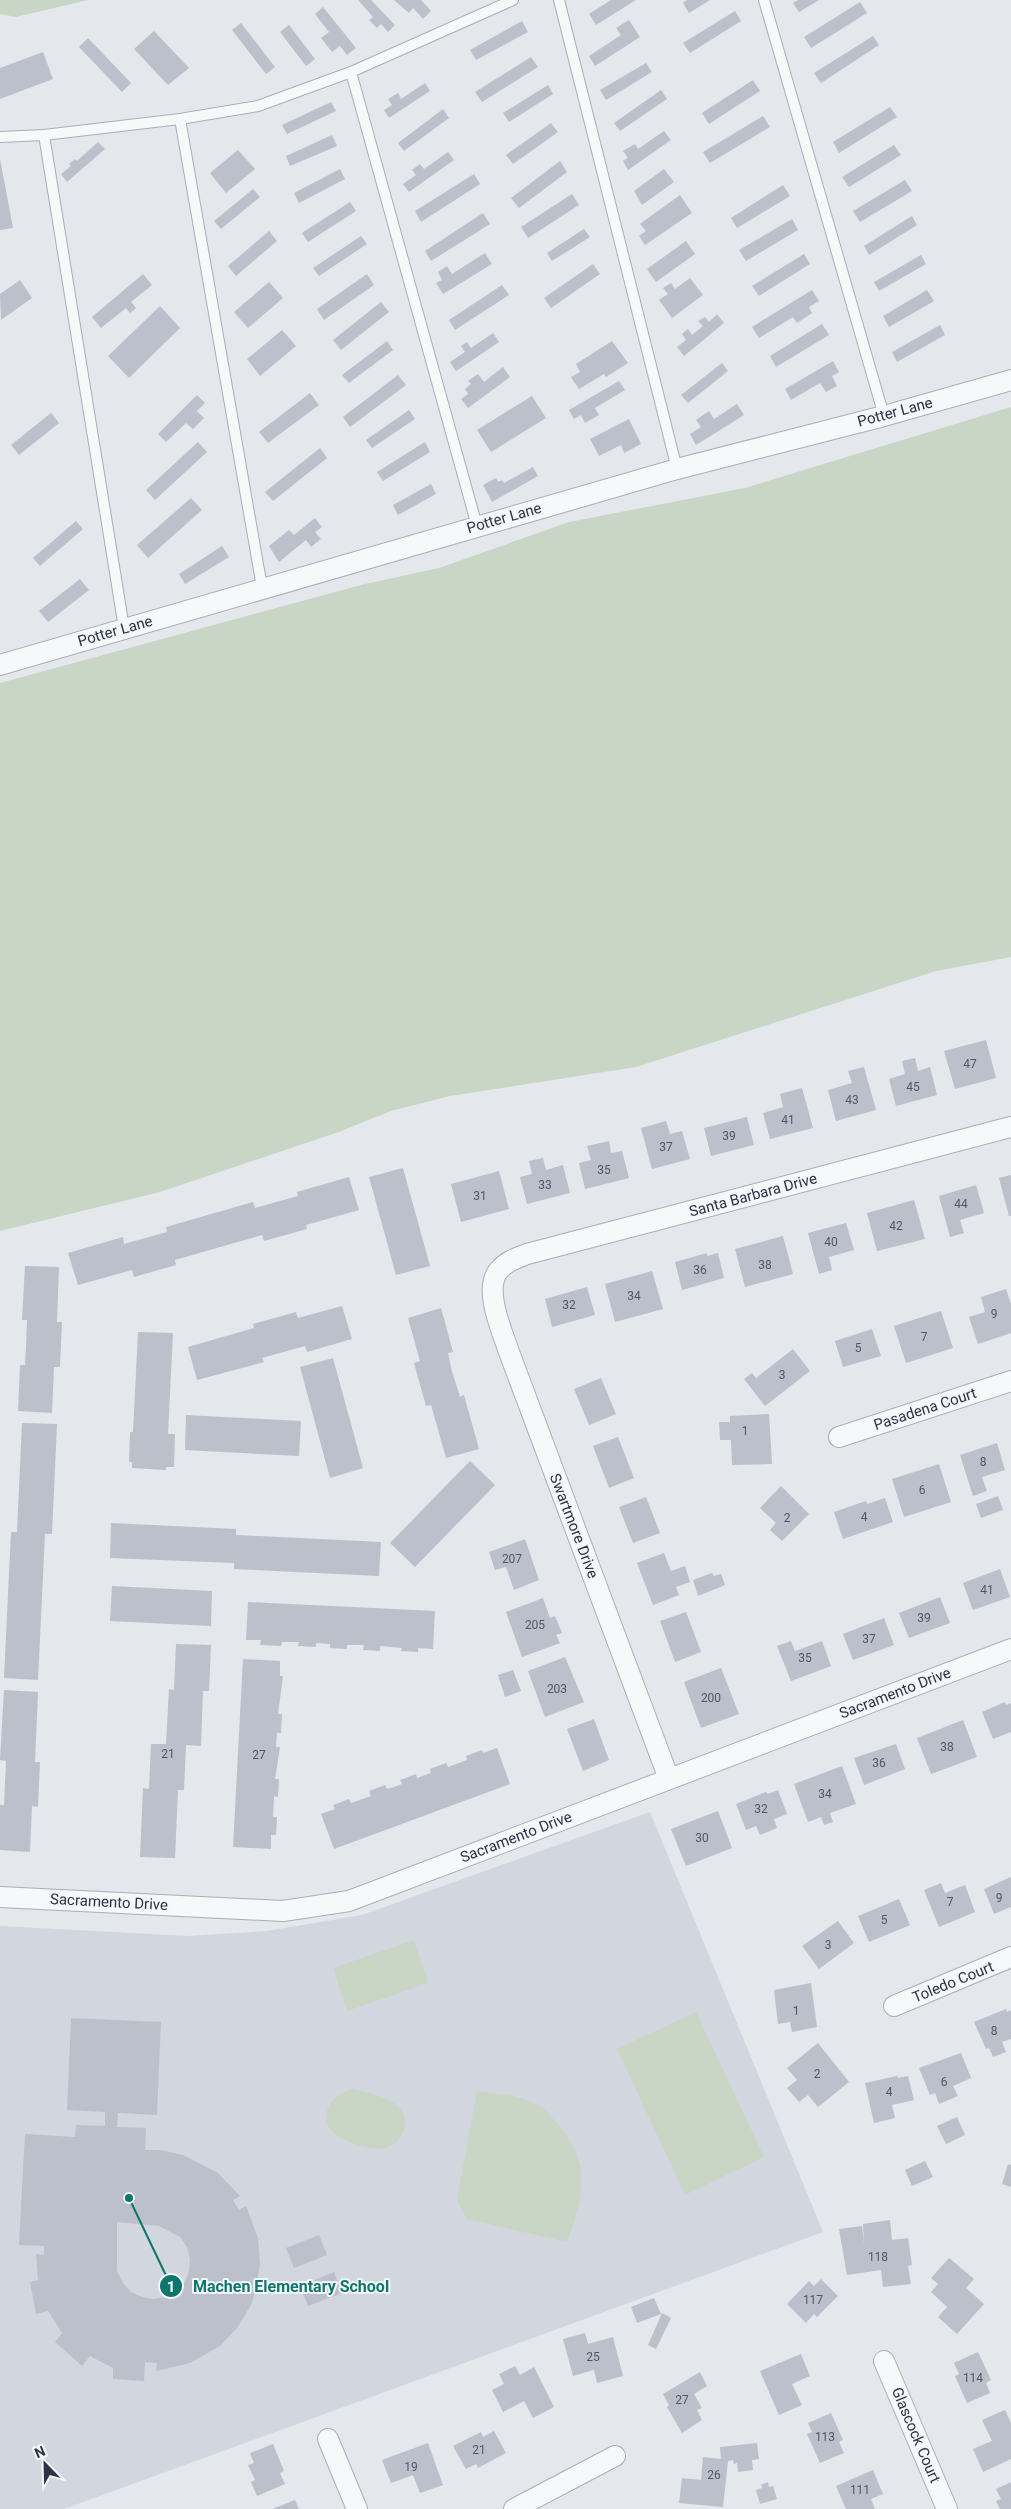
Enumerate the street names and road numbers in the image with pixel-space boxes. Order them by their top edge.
street label: Potter Lane [855,393,935,431]
street label: Potter Lane [465,499,544,537]
street label: Potter Lane [76,612,155,650]
street label: Santa Barbara Drive [687,1169,819,1221]
street label: Pasadena Court [871,1384,979,1434]
street label: Swartmore Drive [546,1471,602,1581]
street label: Sacramento Drive [837,1663,953,1723]
street label: Sacramento Drive [458,1807,574,1867]
street label: Sacramento Drive [50,1890,168,1914]
street label: Toledo Court [910,1958,996,2006]
street label: Glascock Court [888,2384,944,2486]

